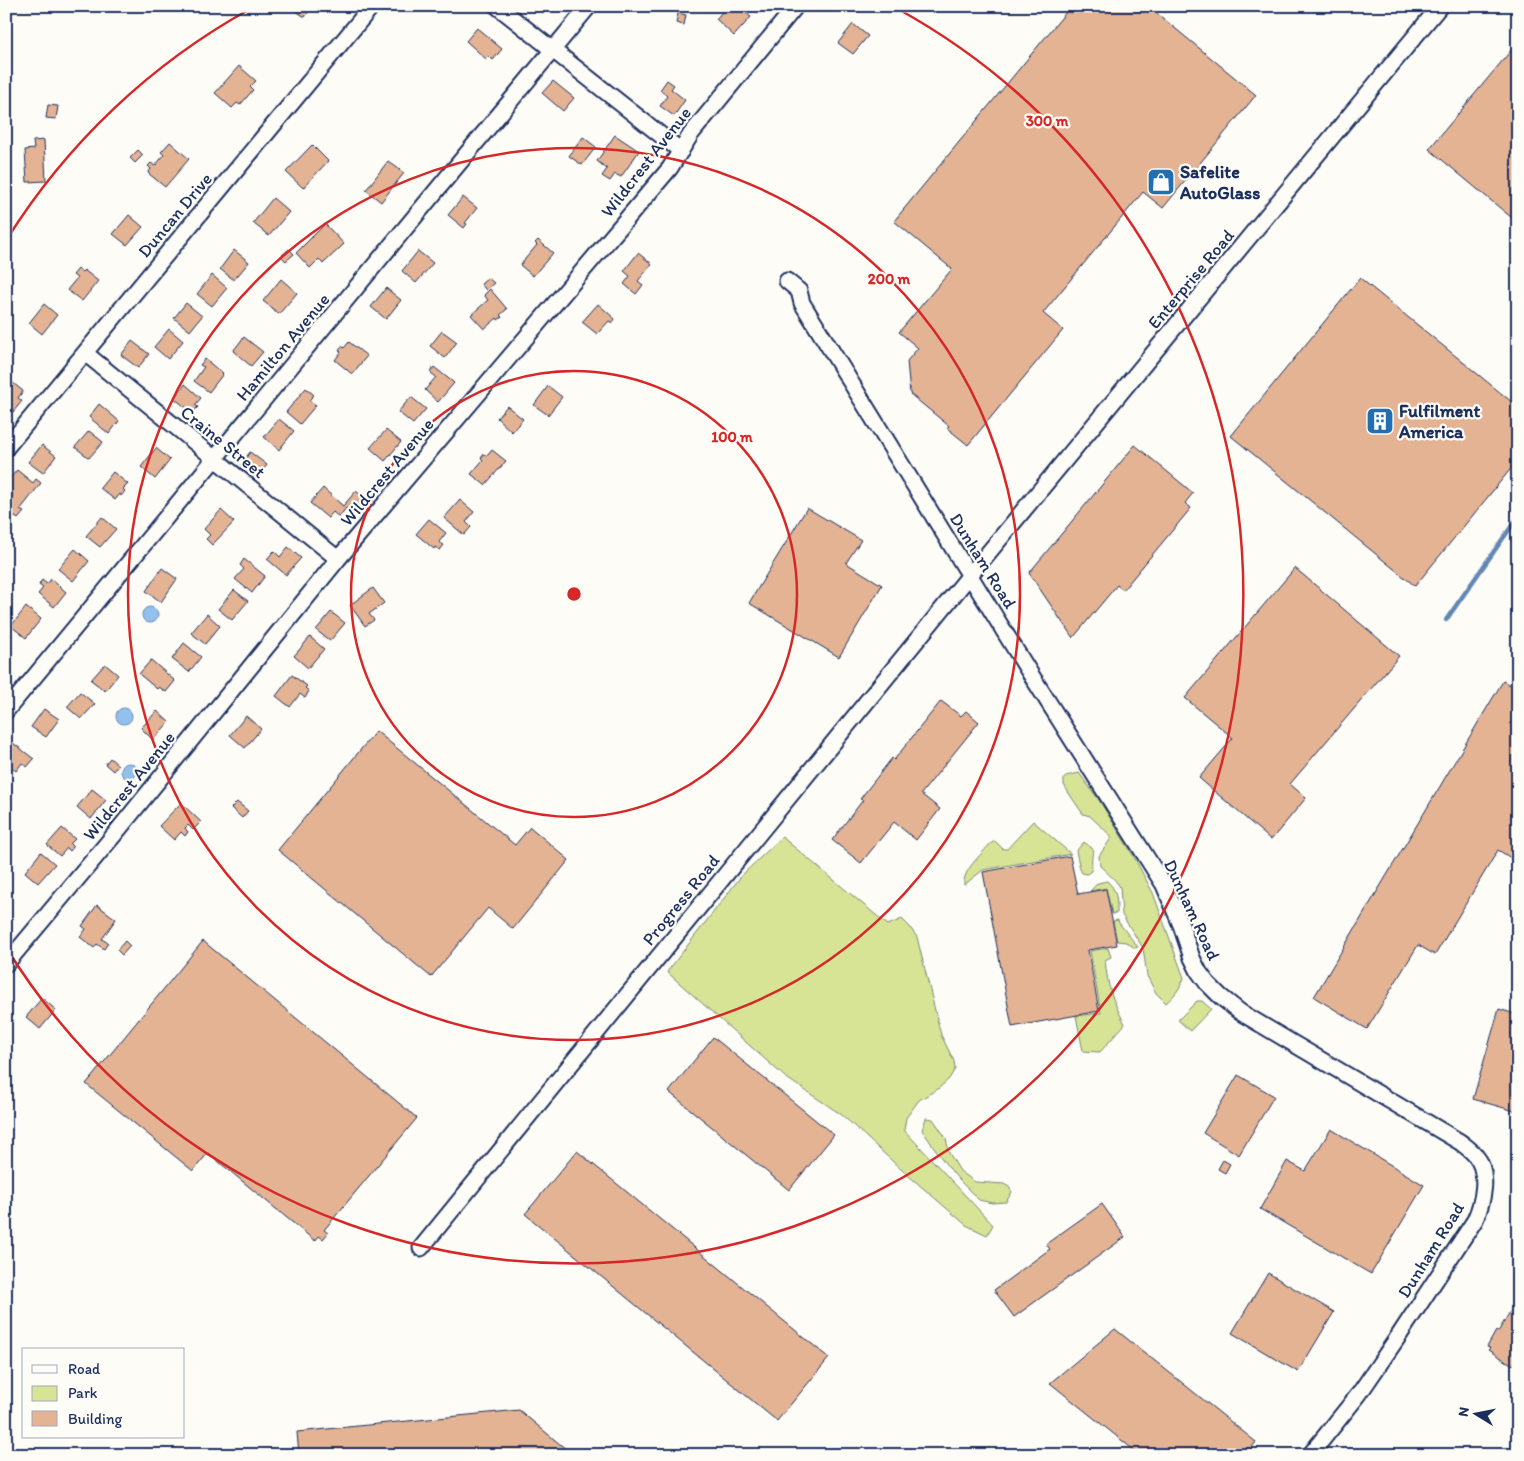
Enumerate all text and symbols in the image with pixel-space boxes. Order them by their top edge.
street label: Wildcrest Avenue [596,102,696,222]
text: 300 m [1026,112,1069,130]
place label: Safelite AutoGlass [1179,161,1260,204]
shop icon: Safelite AutoGlass [1146,167,1176,197]
street label: Duncan Drive [133,168,217,262]
street label: Enterprise Road [1143,225,1239,333]
text: 200 m [868,270,911,288]
street label: Hamilton Avenue [232,289,334,405]
place label: Fulfilment America [1398,400,1481,443]
street label: Craine Street [176,401,270,483]
building icon: Fulfilment America [1365,406,1395,436]
street label: Wildcrest Avenue [335,414,439,530]
text: 100 m [711,428,753,446]
street label: Dunham Road [945,509,1021,613]
centre of rings [565,585,583,603]
street label: Wildcrest Avenue [78,727,180,845]
street label: Progress Road [638,850,725,950]
street label: Dunham Road [1159,856,1225,964]
street label: Dunham Road [1393,1198,1469,1302]
legend [22,1348,185,1438]
text: Road [68,1360,101,1378]
text: Park [68,1384,98,1402]
north arrow [1452,1388,1502,1438]
text: N [1454,1406,1473,1418]
text: Building [68,1410,122,1428]

